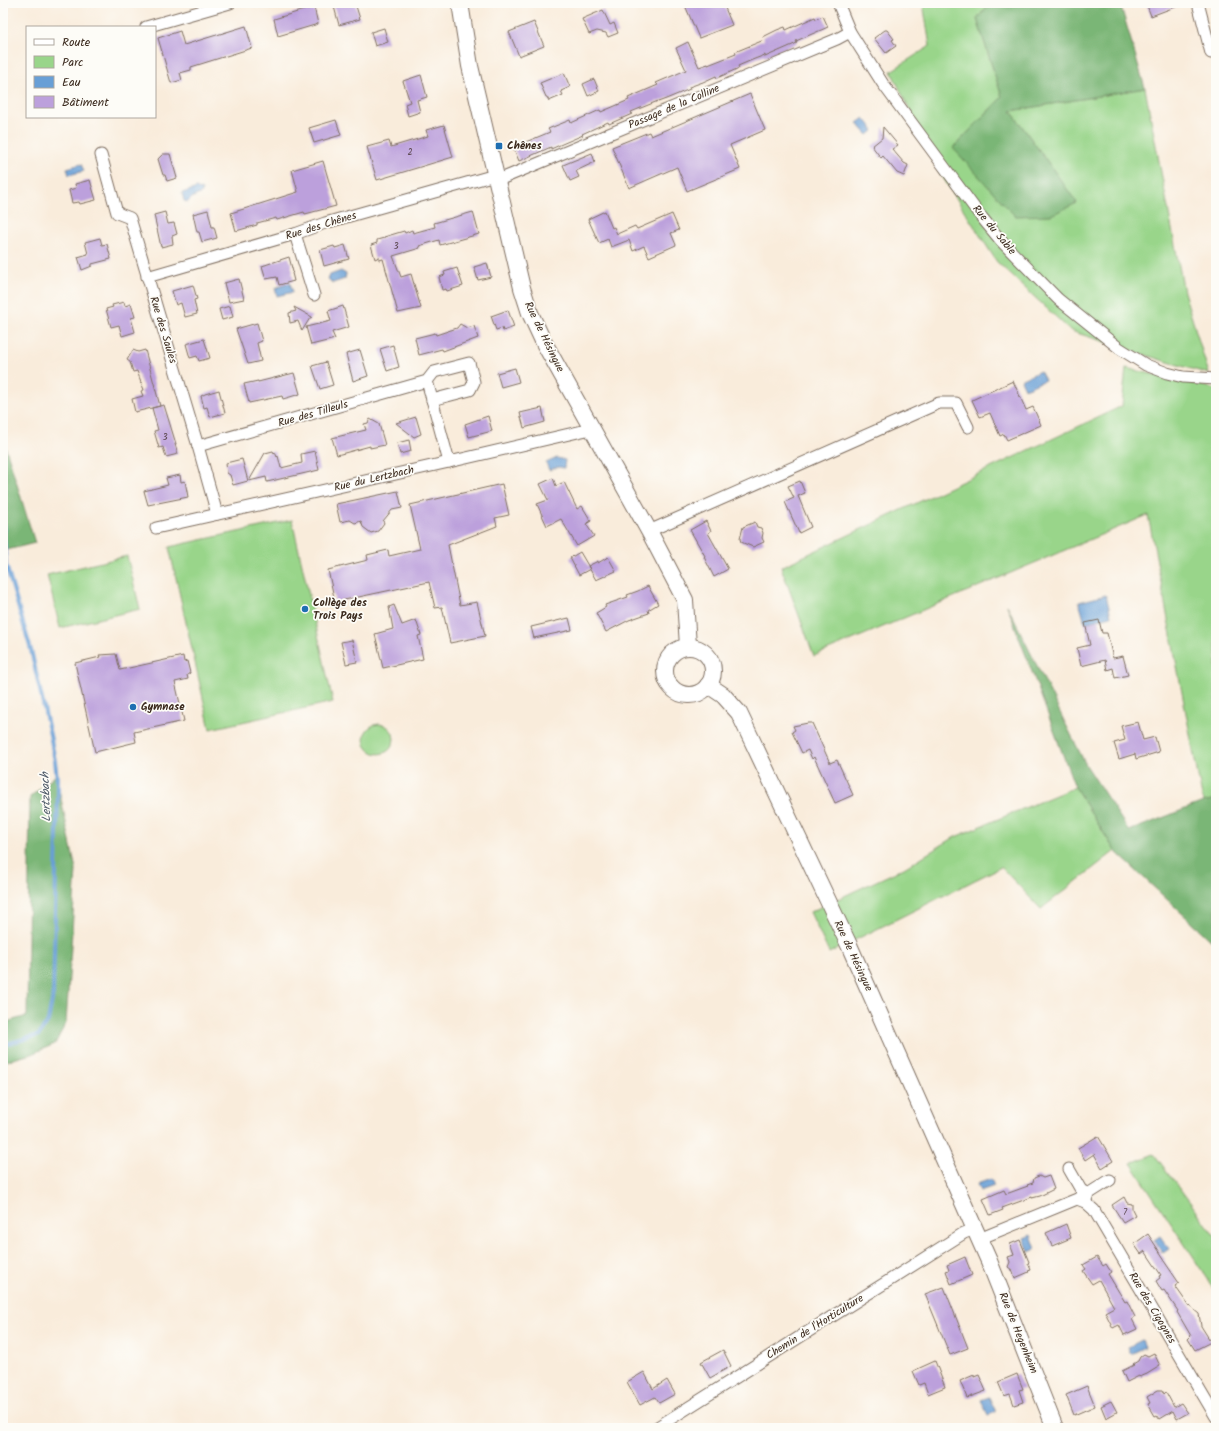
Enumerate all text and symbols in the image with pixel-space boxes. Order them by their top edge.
legend [26,26,156,118]
text: Route [62,33,91,52]
text: Parc [62,53,83,72]
text: Eau [62,73,81,92]
street label: Passage de la Colline [625,80,723,134]
text: Bâtiment [62,93,109,112]
place label: Chênes [507,137,542,155]
marker: Chênes [494,141,504,151]
house number: 2 [407,145,413,160]
street label: Rue du Sable [968,201,1020,259]
street label: Rue des Chênes [283,207,359,245]
house number: 3 [393,239,399,254]
street label: Rue des Saules [144,294,182,366]
street label: Rue de Hésingue [519,299,569,375]
street label: Rue des Tilleuls [276,395,350,433]
house number: 3 [162,430,168,445]
street label: Rue du Lertzbach [332,461,416,497]
place label: Collège des Trois Pays [313,594,368,625]
marker: Collège des Trois Pays [300,604,310,614]
place label: Gymnase [141,698,185,716]
marker: Gymnase [128,702,138,712]
water label: Lertzbach [36,770,56,822]
street label: Rue de Hésingue [829,917,877,995]
house number: 7 [1123,1205,1128,1220]
street label: Rue des Cigognes [1123,1269,1181,1348]
street label: Chemin de l'Horticulture [763,1290,867,1364]
street label: Rue de Hegenheim [993,1290,1043,1377]

